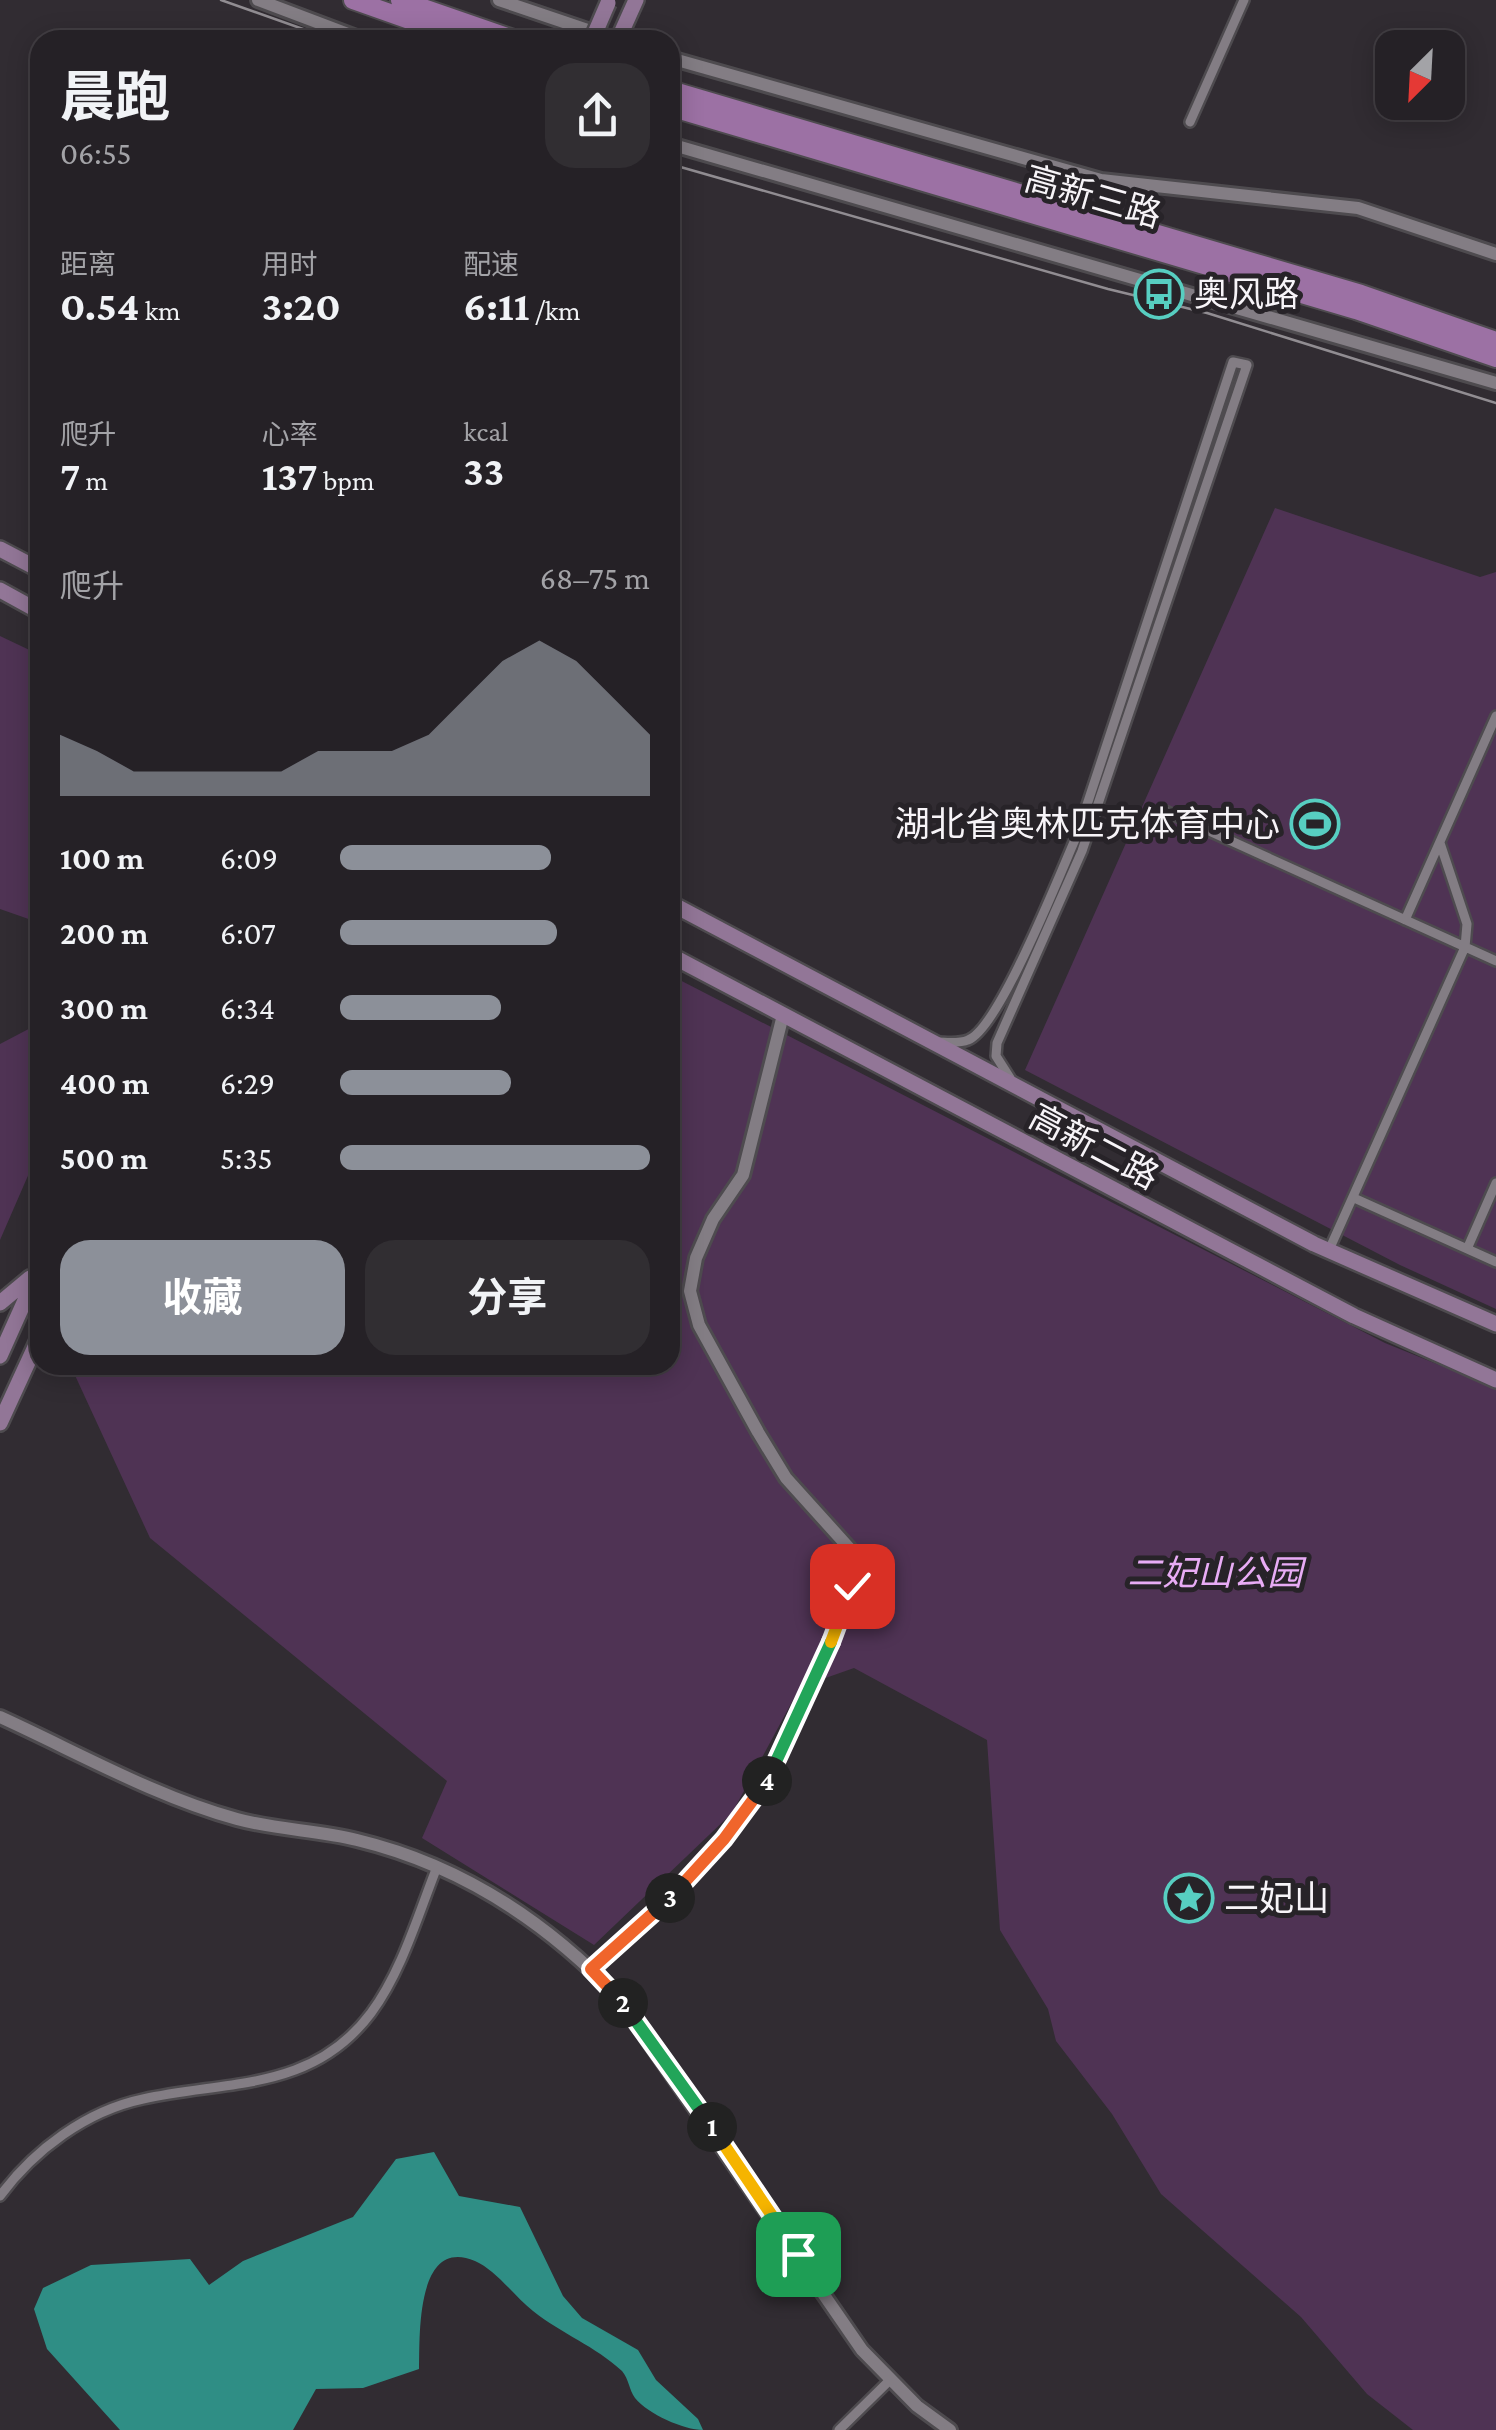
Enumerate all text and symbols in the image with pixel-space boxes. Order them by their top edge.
north arrow [1375,30,1465,120]
map controls [1375,30,1465,120]
button: share [545,63,650,168]
text: 晨跑 [60,67,170,128]
text: 06:55 [60,135,132,171]
street label: 高新三路 [1020,159,1166,235]
text: 距离 [60,249,116,280]
text: 用时 [262,249,318,280]
text: 配速 [463,249,519,280]
bus stop icon: 奥风路 [1133,268,1185,320]
place label: 奥风路 [1194,275,1299,314]
text: 0.54 [60,282,139,329]
text: 3:20 [262,282,341,329]
text: 6:11 [463,282,529,329]
text: km [139,295,181,326]
text: /km [529,295,581,326]
text: kcal [463,416,508,447]
text: 爬升 [60,419,116,450]
text: 心率 [262,419,318,450]
text: 33 [463,447,504,494]
text: 7 [60,452,80,499]
text: 137 [262,452,318,499]
text: m [80,465,108,496]
text: bpm [318,465,374,496]
text: 68–75 m [540,560,650,596]
text: 爬升 [60,568,124,604]
sports icon: 湖北省奥林匹克体育中心 [1289,798,1341,850]
place label: 湖北省奥林匹克体育中心 [895,805,1280,844]
text: 100 m [60,840,144,876]
text: 6:09 [220,840,278,876]
text: 200 m [60,915,148,951]
text: 6:07 [220,915,276,951]
text: 300 m [60,990,148,1026]
text: 6:34 [220,990,275,1026]
text: 400 m [60,1065,149,1101]
text: 6:29 [220,1065,275,1101]
street label: 高新二路 [1023,1097,1165,1197]
text: 500 m [60,1140,148,1176]
text: 5:35 [220,1140,273,1176]
button: 收藏 [60,1240,345,1355]
button: 分享 [365,1240,650,1355]
pin [810,1544,895,1629]
park label: 二妃山公园 [1127,1554,1307,1593]
icon: check [825,1559,880,1614]
pin: 4 [742,1756,792,1806]
text: 4 [759,1765,775,1796]
place icon: 二妃山 [1163,1872,1215,1924]
pin: 3 [645,1873,695,1923]
place label: 二妃山 [1224,1879,1329,1918]
text: 3 [663,1882,677,1913]
pin: 2 [598,1978,648,2028]
text: 2 [616,1987,630,2018]
pin: 1 [687,2102,737,2152]
text: 1 [707,2111,717,2142]
pin [756,2212,841,2297]
icon: arrive [771,2227,826,2282]

